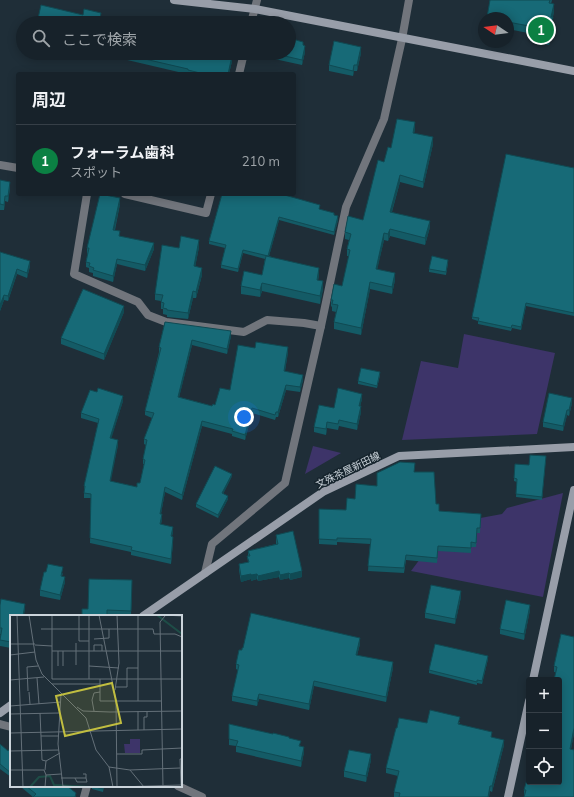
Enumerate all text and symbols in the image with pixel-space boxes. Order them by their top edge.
north arrow [478,12,514,48]
pin: 1 [528,15,554,45]
search box [16,16,296,60]
icon: search [30,27,52,49]
text: ここで検索 [62,30,137,49]
text: 周辺 [32,89,66,110]
text: フォーラム歯科 [70,143,175,162]
text: 1 [41,153,49,169]
text: 210 m [242,153,280,169]
text: スポット [70,164,122,180]
your location [234,407,254,427]
street label: 文殊茶屋新田線 [314,449,382,491]
inset map [10,615,182,787]
map controls [526,677,562,785]
button: + [526,677,562,713]
button: − [526,713,562,749]
button: locate [526,749,562,785]

